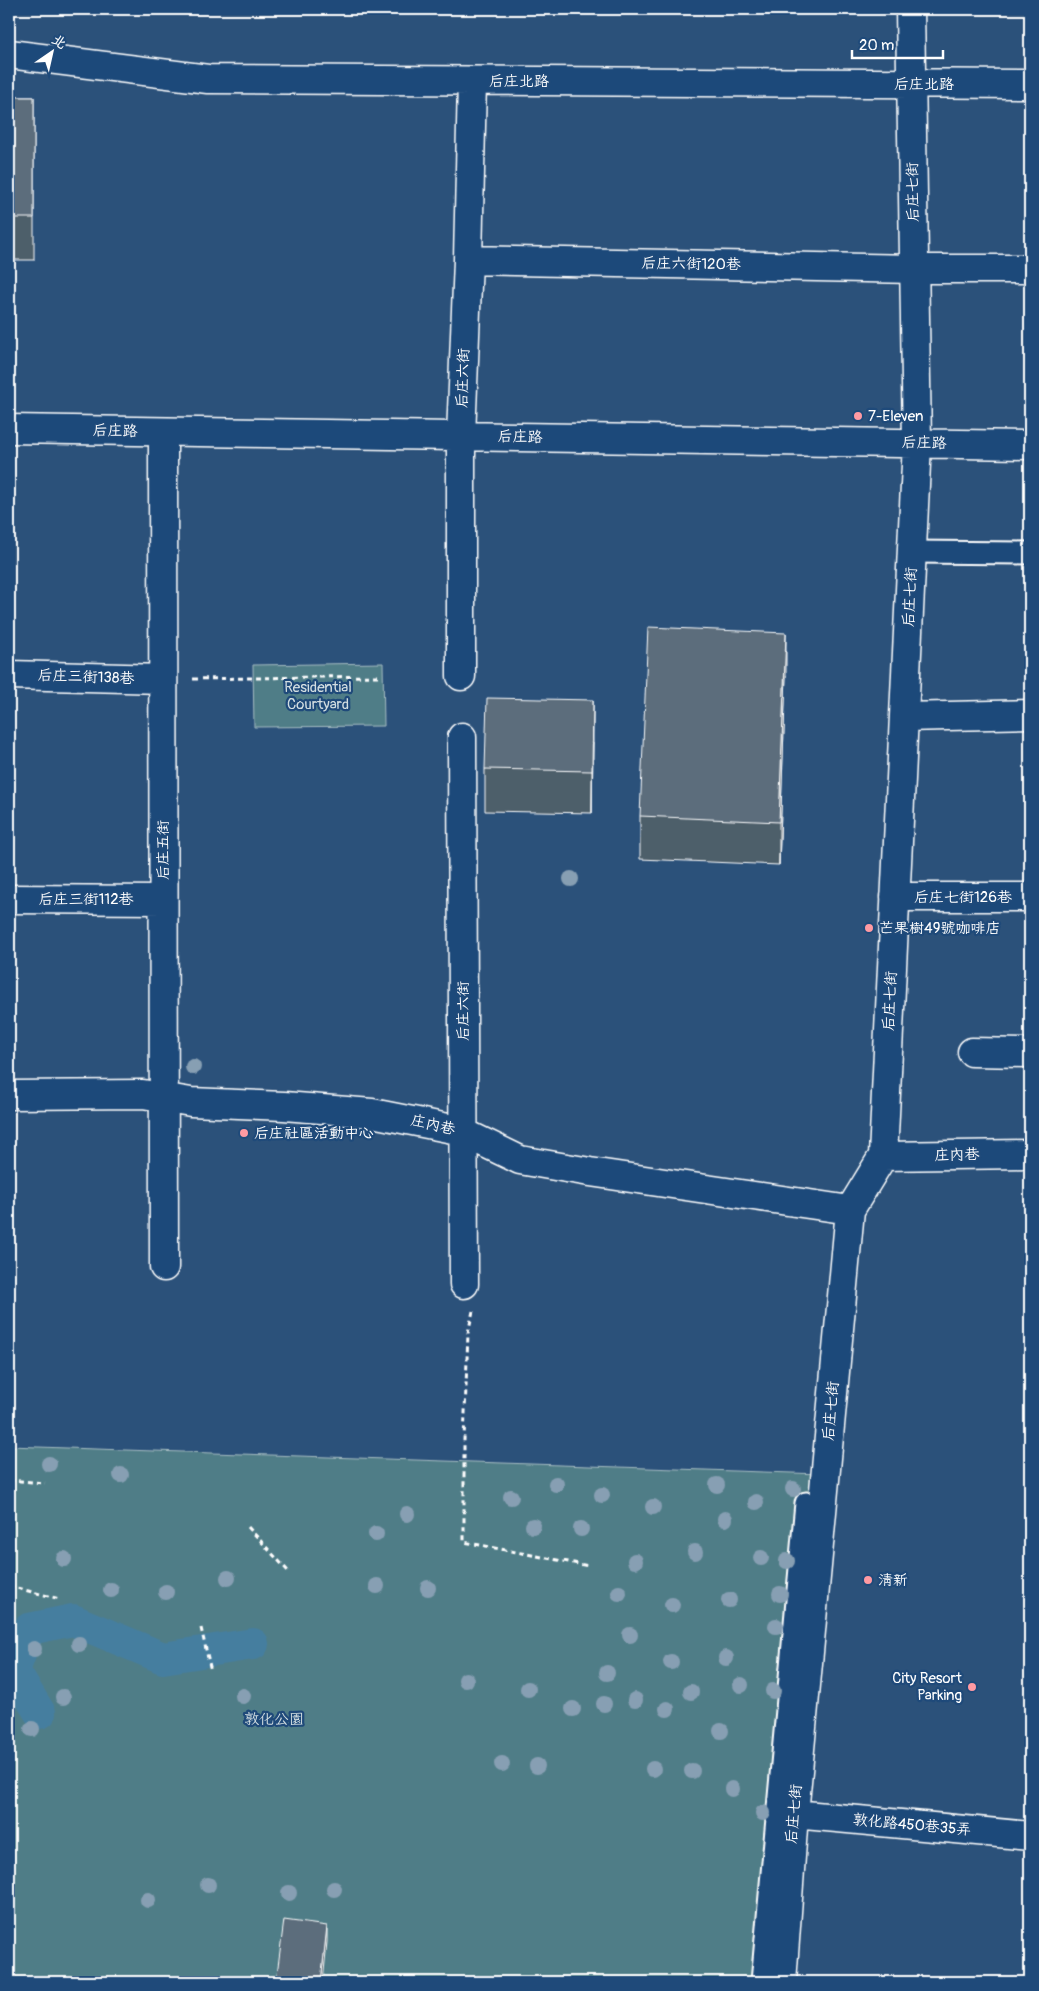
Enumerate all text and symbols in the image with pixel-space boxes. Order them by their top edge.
north arrow [28,28,78,78]
scale bar [852,28,943,60]
text: 北 [48,31,70,53]
text: 20 m [859,36,894,55]
street label: 后庄北路 [489,72,549,91]
street label: 后庄北路 [894,75,954,94]
street label: 后庄七街 [903,162,923,222]
street label: 后庄六街120巷 [641,254,741,274]
street label: 后庄六街 [452,348,474,408]
place label: 7-Eleven [868,407,923,426]
marker: 7-Eleven [852,410,864,422]
street label: 后庄路 [92,421,138,441]
street label: 后庄路 [497,427,543,447]
street label: 后庄路 [901,433,947,453]
street label: 后庄七街 [899,567,921,627]
street label: 后庄三街138巷 [37,666,135,688]
park label: Residential Courtyard [284,678,352,714]
street label: 后庄五街 [154,820,173,880]
street label: 后庄七街126巷 [914,888,1012,907]
street label: 后庄三街112巷 [38,890,134,909]
place label: 芒果樹49號咖啡店 [879,919,1000,938]
marker: 芒果樹49號咖啡店 [863,922,875,934]
street label: 后庄七街 [879,971,901,1031]
street label: 后庄六街 [454,981,473,1041]
street label: 庄內巷 [409,1111,457,1139]
place label: 后庄社區活動中心 [254,1124,374,1143]
marker: 后庄社區活動中心 [238,1127,250,1139]
street label: 庄內巷 [934,1145,980,1165]
street label: 后庄七街 [819,1380,843,1442]
place label: 清新 [878,1571,908,1590]
marker: 清新 [862,1574,874,1586]
place label: City Resort Parking [892,1669,963,1705]
marker: City Resort Parking [966,1681,978,1693]
park label: 敦化公園 [244,1710,304,1729]
street label: 后庄七街 [782,1783,806,1845]
street label: 敦化路450巷35弄 [852,1810,972,1840]

